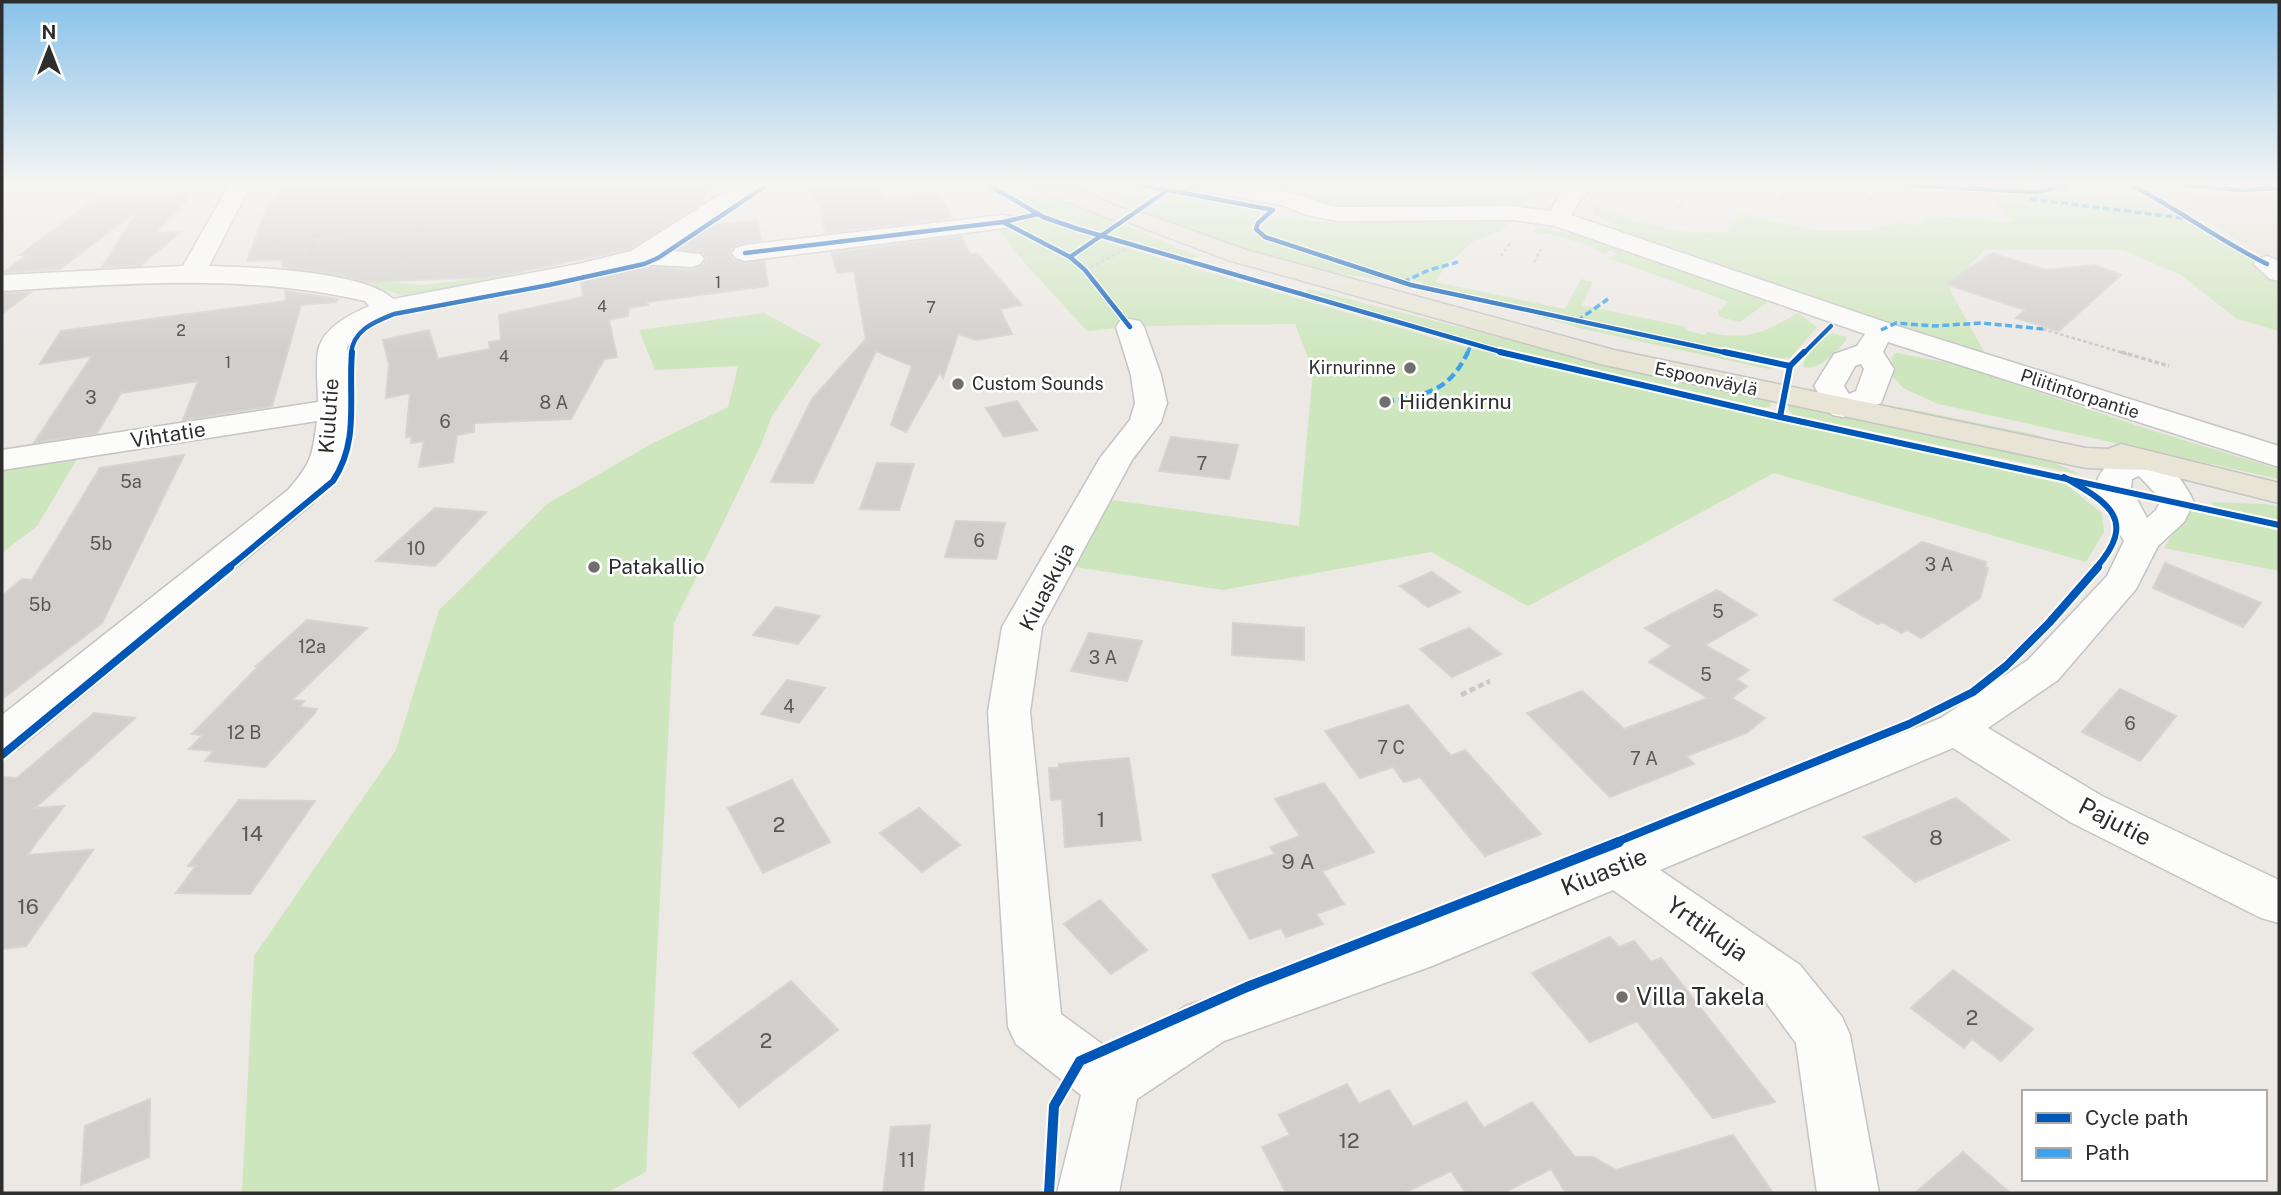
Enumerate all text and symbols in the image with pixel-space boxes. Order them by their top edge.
north arrow [14,14,84,84]
text: N [42,21,56,43]
house number: 1 [715,273,721,292]
house number: 4 [597,297,607,316]
house number: 7 [926,298,936,317]
house number: 2 [176,321,186,340]
house number: 4 [499,347,509,366]
house number: 1 [225,353,231,372]
place label: Kirnurinne [1309,357,1396,378]
street label: Espoonväylä [1653,357,1760,400]
marker: Kirnurinne [1402,360,1418,376]
street label: Pliitintorpantie [2018,364,2142,423]
place label: Custom Sounds [972,373,1104,394]
marker: Custom Sounds [950,376,966,392]
street label: Kiulutie [313,378,344,454]
house number: 3 [85,387,97,408]
place label: Hiidenkirnu [1399,389,1512,414]
house number: 8 A [540,392,569,413]
marker: Hiidenkirnu [1377,394,1393,410]
house number: 6 [439,411,451,432]
street label: Vihtatie [129,416,207,453]
house number: 7 [1197,453,1207,474]
house number: 5a [120,471,142,492]
house number: 6 [973,530,985,551]
house number: 5b [90,533,112,554]
house number: 10 [407,538,425,559]
street label: Kiuaskuja [1014,539,1079,635]
place label: Patakallio [608,554,705,579]
house number: 3 A [1925,554,1953,575]
marker: Patakallio [586,559,602,575]
house number: 5b [29,594,51,615]
house number: 5 [1712,601,1724,622]
house number: 12a [298,636,326,657]
house number: 3 A [1089,647,1117,668]
house number: 5 [1700,664,1712,685]
house number: 4 [783,696,795,717]
house number: 6 [2124,713,2136,734]
house number: 12 B [227,722,261,743]
house number: 7 C [1377,737,1405,758]
house number: 7 A [1630,748,1658,769]
street label: Pajutie [2075,791,2156,851]
house number: 1 [1097,807,1105,832]
house number: 2 [773,812,785,837]
house number: 14 [241,821,263,846]
house number: 8 [1929,825,1943,850]
street label: Kiuastie [1557,841,1651,901]
house number: 9 A [1281,849,1315,874]
street label: Yrttikuja [1661,890,1754,966]
house number: 16 [17,894,39,919]
place label: Villa Takela [1636,982,1764,1010]
marker: Villa Takela [1614,989,1630,1005]
house number: 2 [1966,1005,1978,1030]
house number: 2 [760,1028,772,1053]
legend [2022,1090,2267,1181]
text: Cycle path [2085,1105,2188,1130]
house number: 12 [1338,1128,1360,1153]
text: Path [2085,1140,2130,1165]
house number: 11 [898,1147,916,1172]

